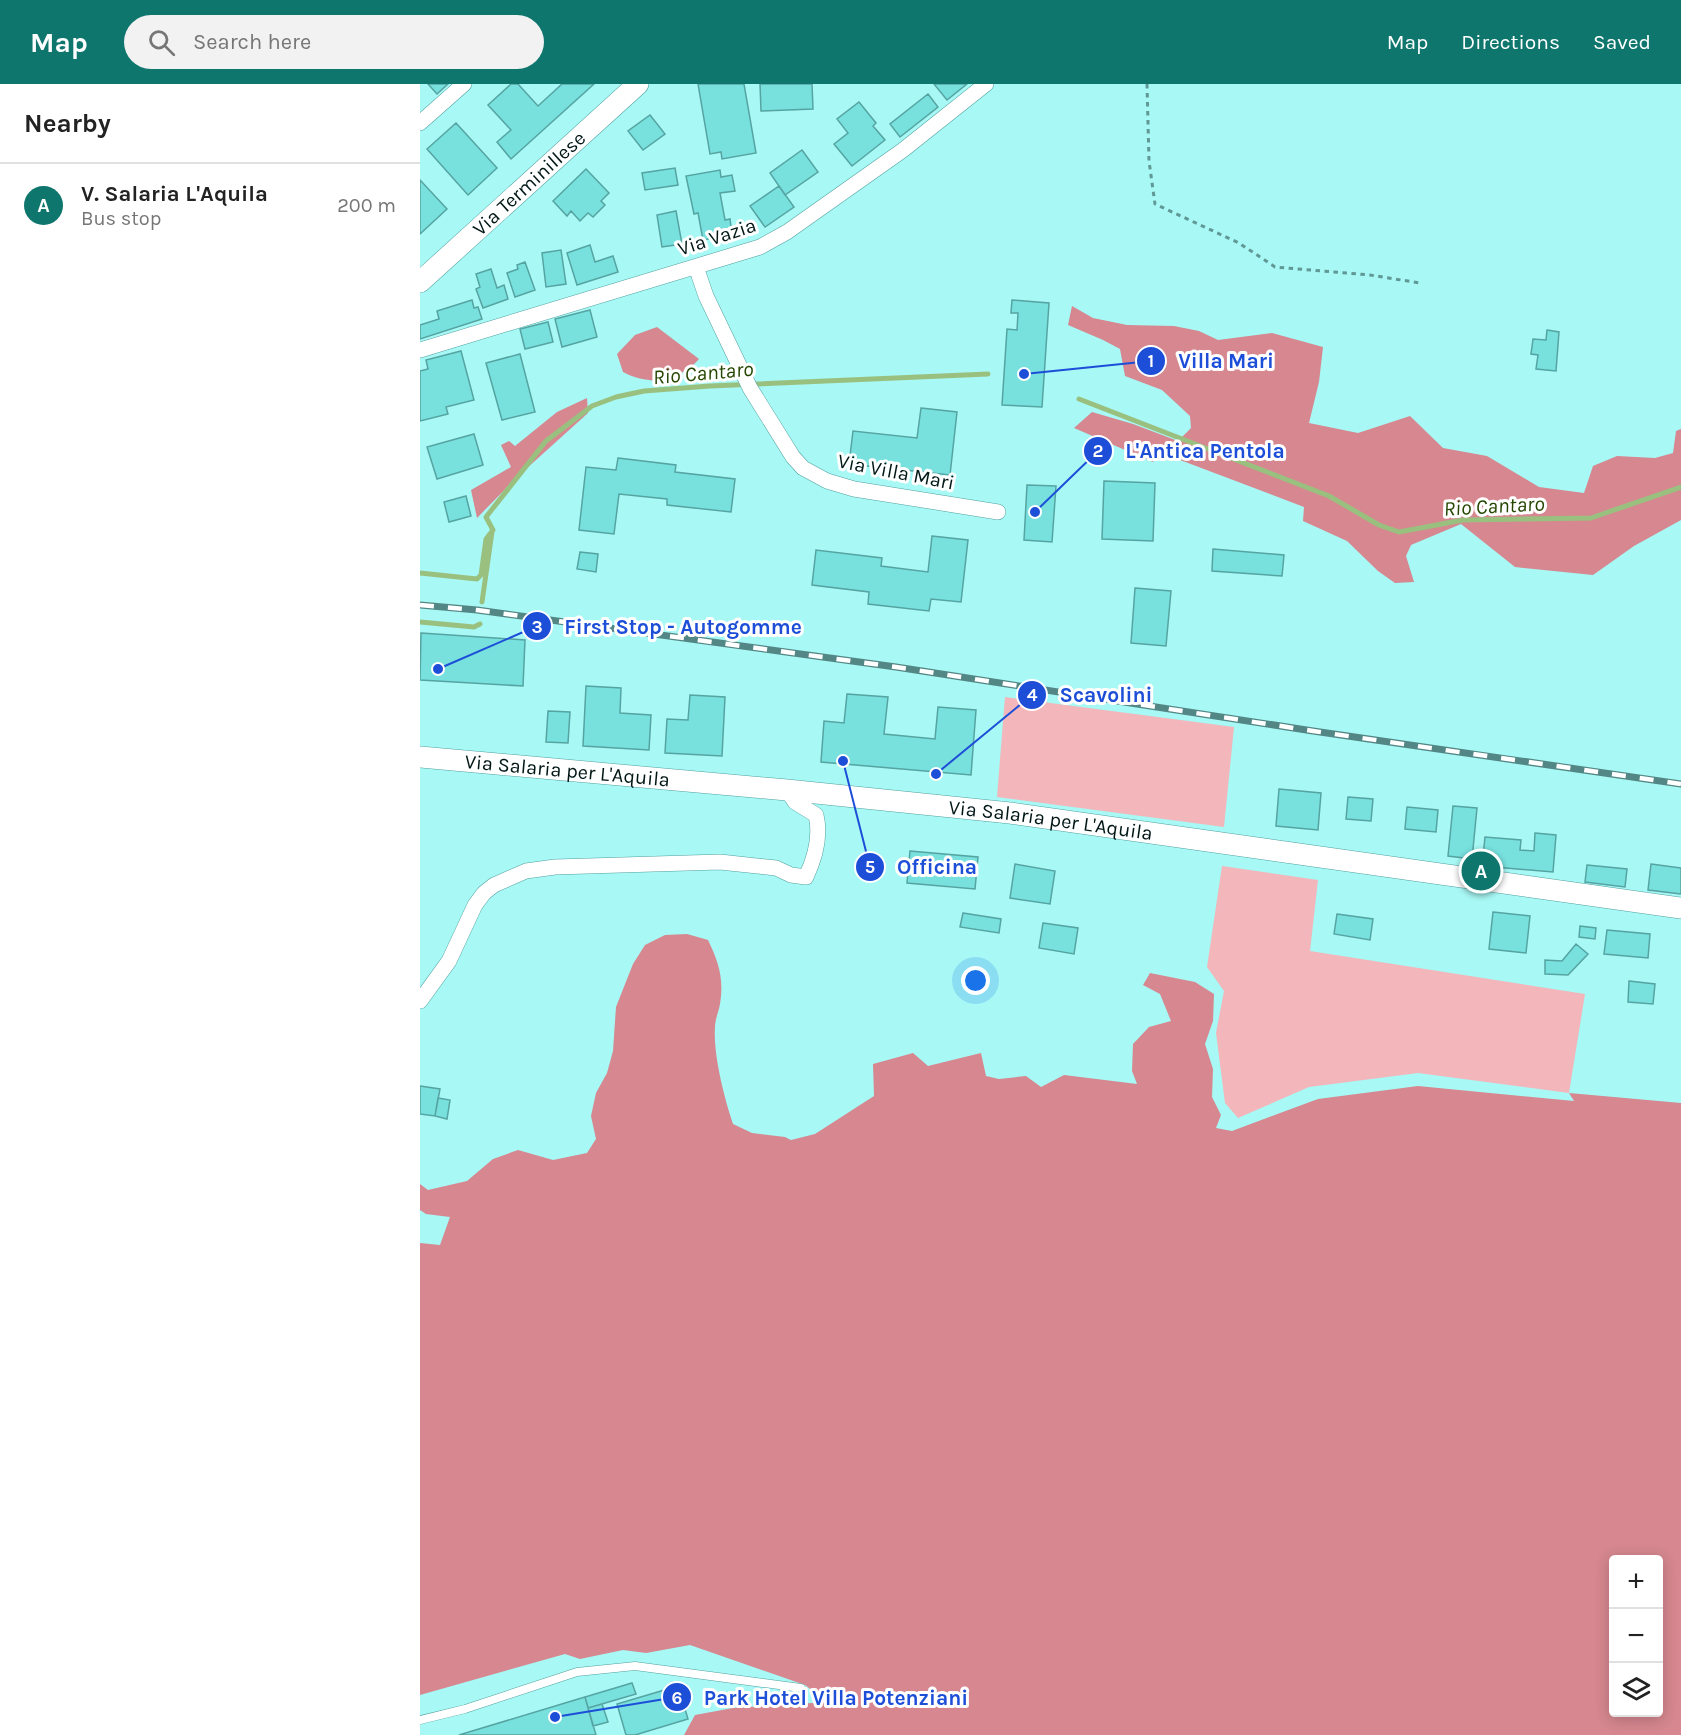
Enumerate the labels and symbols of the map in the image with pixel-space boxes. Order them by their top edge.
street label: Via Terminillese [468,126,590,240]
street label: Via Vazia [675,214,759,260]
callout: Villa Mari [1136,341,1286,380]
text: Villa Mari [1178,349,1274,373]
text: 1 [1148,350,1154,372]
water label: Rio Cantaro [652,357,755,389]
callout: L'Antica Pentola [1083,431,1296,470]
text: L'Antica Pentola [1125,439,1285,463]
text: 2 [1093,440,1103,462]
street label: Via Villa Mari [836,449,956,495]
water label: Rio Cantaro [1443,491,1546,521]
callout: First Stop - Autogomme [522,607,814,646]
text: First Stop - Autogomme [564,615,802,639]
text: 3 [531,616,543,638]
callout: Scavolini [1017,675,1164,714]
text: Scavolini [1060,683,1152,707]
text: 4 [1027,684,1038,706]
street label: Via Salaria per L'Aquila [464,750,671,791]
street label: Via Salaria per L'Aquila [948,795,1154,845]
callout: Officina [855,847,989,886]
pin: A [1462,848,1500,894]
text: Officina [897,855,977,879]
text: 5 [865,856,875,878]
your location [961,966,990,995]
callout: Park Hotel Villa Potenziani [662,1678,980,1717]
text: Park Hotel Villa Potenziani [704,1686,968,1710]
text: 6 [672,1687,683,1709]

